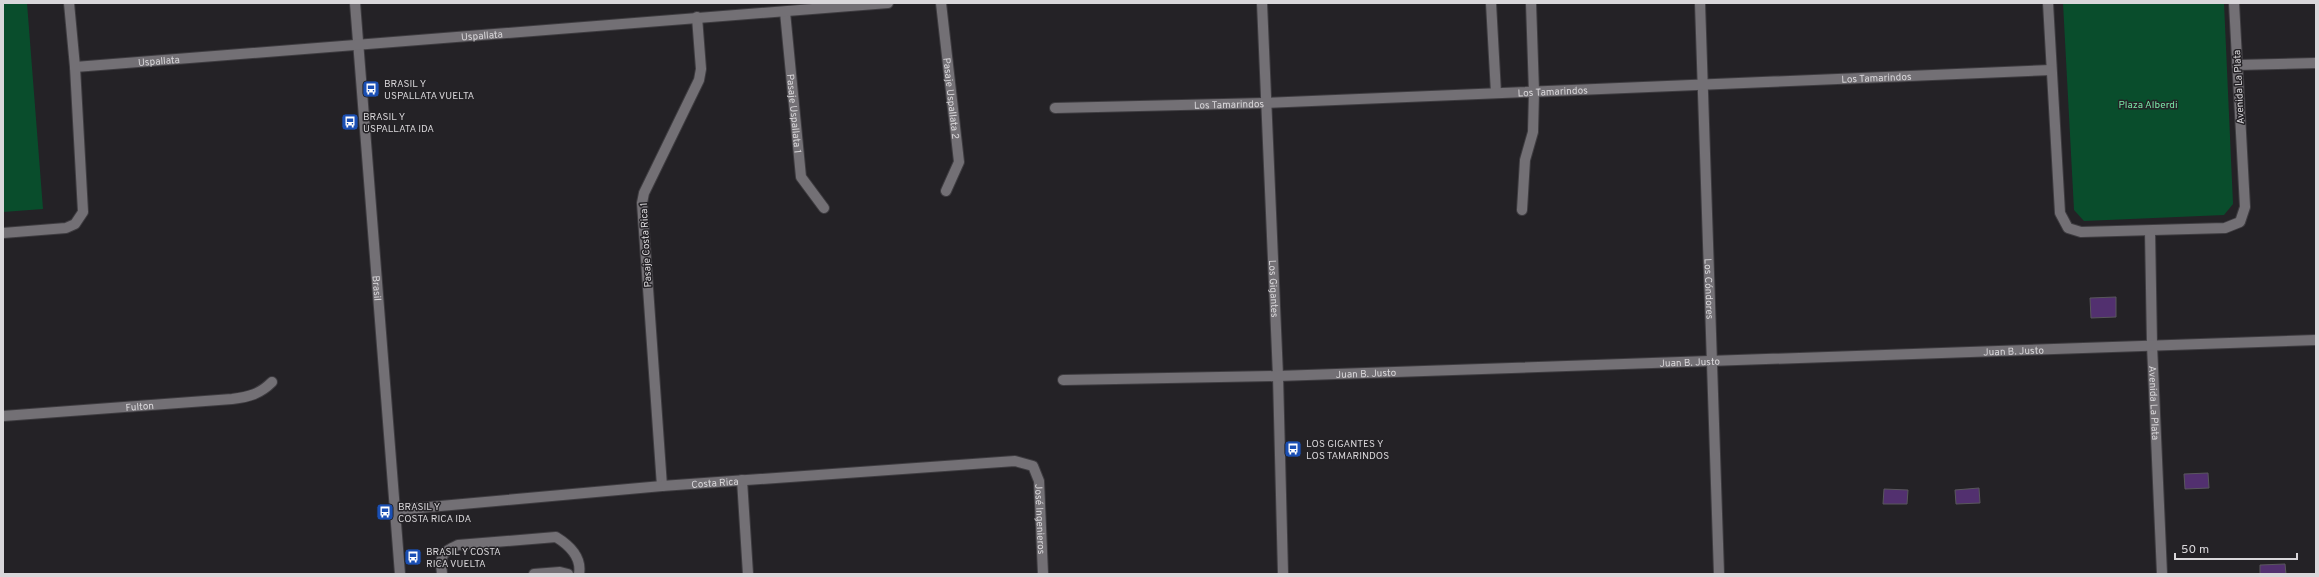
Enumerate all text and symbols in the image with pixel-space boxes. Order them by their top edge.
street label: Uspallata [460,28,503,45]
street label: Avenida La Plata [2231,49,2248,124]
street label: Uspallata [137,54,180,70]
street label: Pasaje Uspallata 2 [939,57,961,140]
street label: Los Tamarindos [1841,71,1912,87]
street label: Pasaje Uspallata 1 [783,73,804,154]
place label: BRASIL Y USPALLATA VUELTA [384,78,475,103]
bus stop icon: BRASIL Y USPALLATA VUELTA [361,79,381,99]
street label: Los Tamarindos [1517,84,1588,100]
street label: Los Tamarindos [1194,98,1265,113]
park label: Plaza Alberdi [2119,99,2177,112]
place label: BRASIL Y USPALLATA IDA [363,111,434,136]
bus stop icon: BRASIL Y USPALLATA IDA [340,112,360,132]
street label: Pasaje Costa Rica 1 [638,202,655,288]
street label: Los Cóndores [1701,258,1716,320]
street label: Los Gigantes [1265,260,1281,318]
street label: Brasil [368,275,383,301]
street label: Juan B. Justo [1983,344,2045,360]
street label: Juan B. Justo [1659,356,1721,371]
street label: Avenida La Plata [2145,365,2161,441]
street label: Juan B. Justo [1335,367,1397,382]
street label: Fulton [125,400,154,415]
place label: LOS GIGANTES Y LOS TAMARINDOS [1306,438,1389,463]
bus stop icon: LOS GIGANTES Y LOS TAMARINDOS [1283,439,1303,459]
street label: Costa Rica [691,476,739,492]
street label: José Ingenieros [1031,484,1047,555]
place label: BRASIL Y COSTA RICA IDA [398,501,471,526]
bus stop icon: BRASIL Y COSTA RICA IDA [375,502,395,522]
scale bar [2175,535,2297,561]
text: 50 m [2181,542,2209,558]
place label: BRASIL Y COSTA RICA VUELTA [426,546,501,571]
bus stop icon: BRASIL Y COSTA RICA VUELTA [403,547,423,567]

